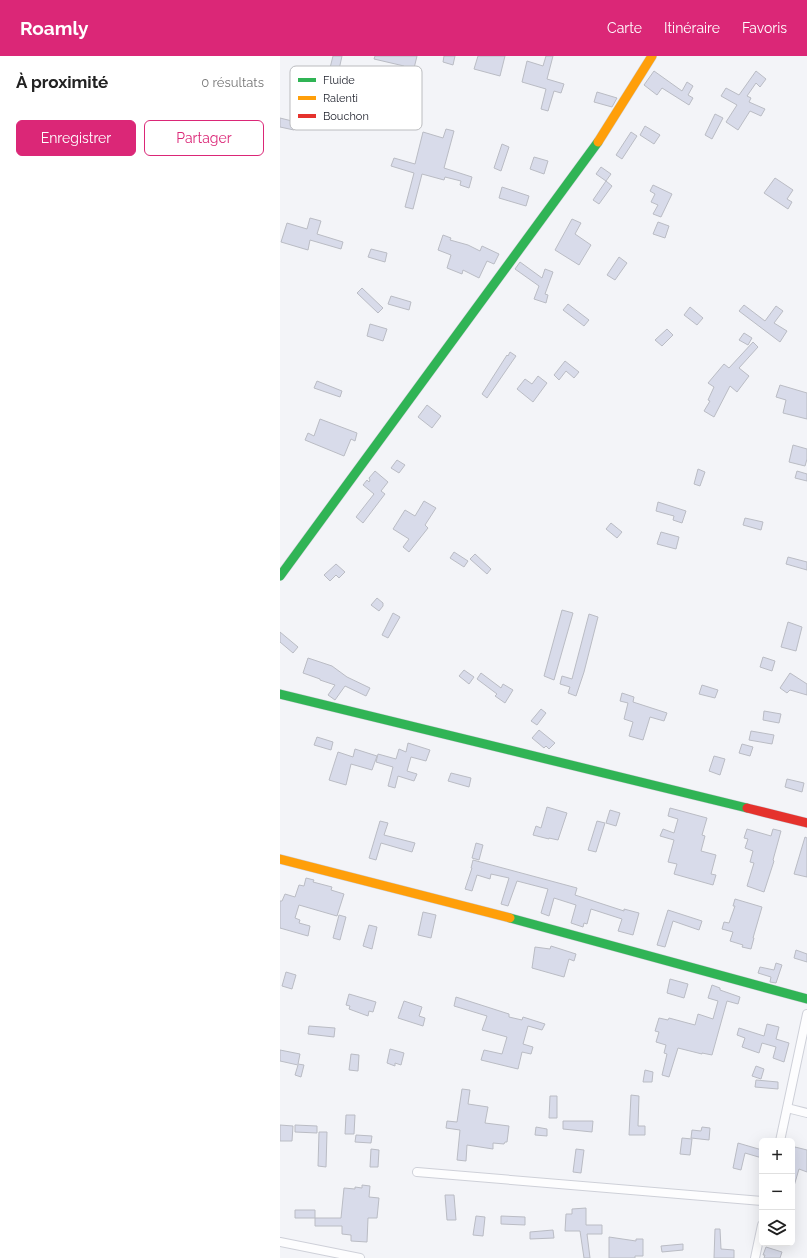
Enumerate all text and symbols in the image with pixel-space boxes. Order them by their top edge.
text: Roamly [20,17,88,39]
text: Carte [607,20,642,36]
text: Itinéraire [664,20,720,36]
text: Favoris [742,20,787,36]
legend [290,66,422,130]
text: À proximité [16,72,108,92]
text: Fluide [323,74,355,87]
text: 0 résultats [201,75,264,90]
text: Ralenti [323,92,358,105]
text: Bouchon [323,110,369,123]
button: Enregistrer [16,120,136,156]
button: Partager [144,120,264,156]
map controls [759,1138,795,1246]
button: + [759,1138,795,1174]
button: − [759,1174,795,1210]
button: layers [759,1210,795,1246]

